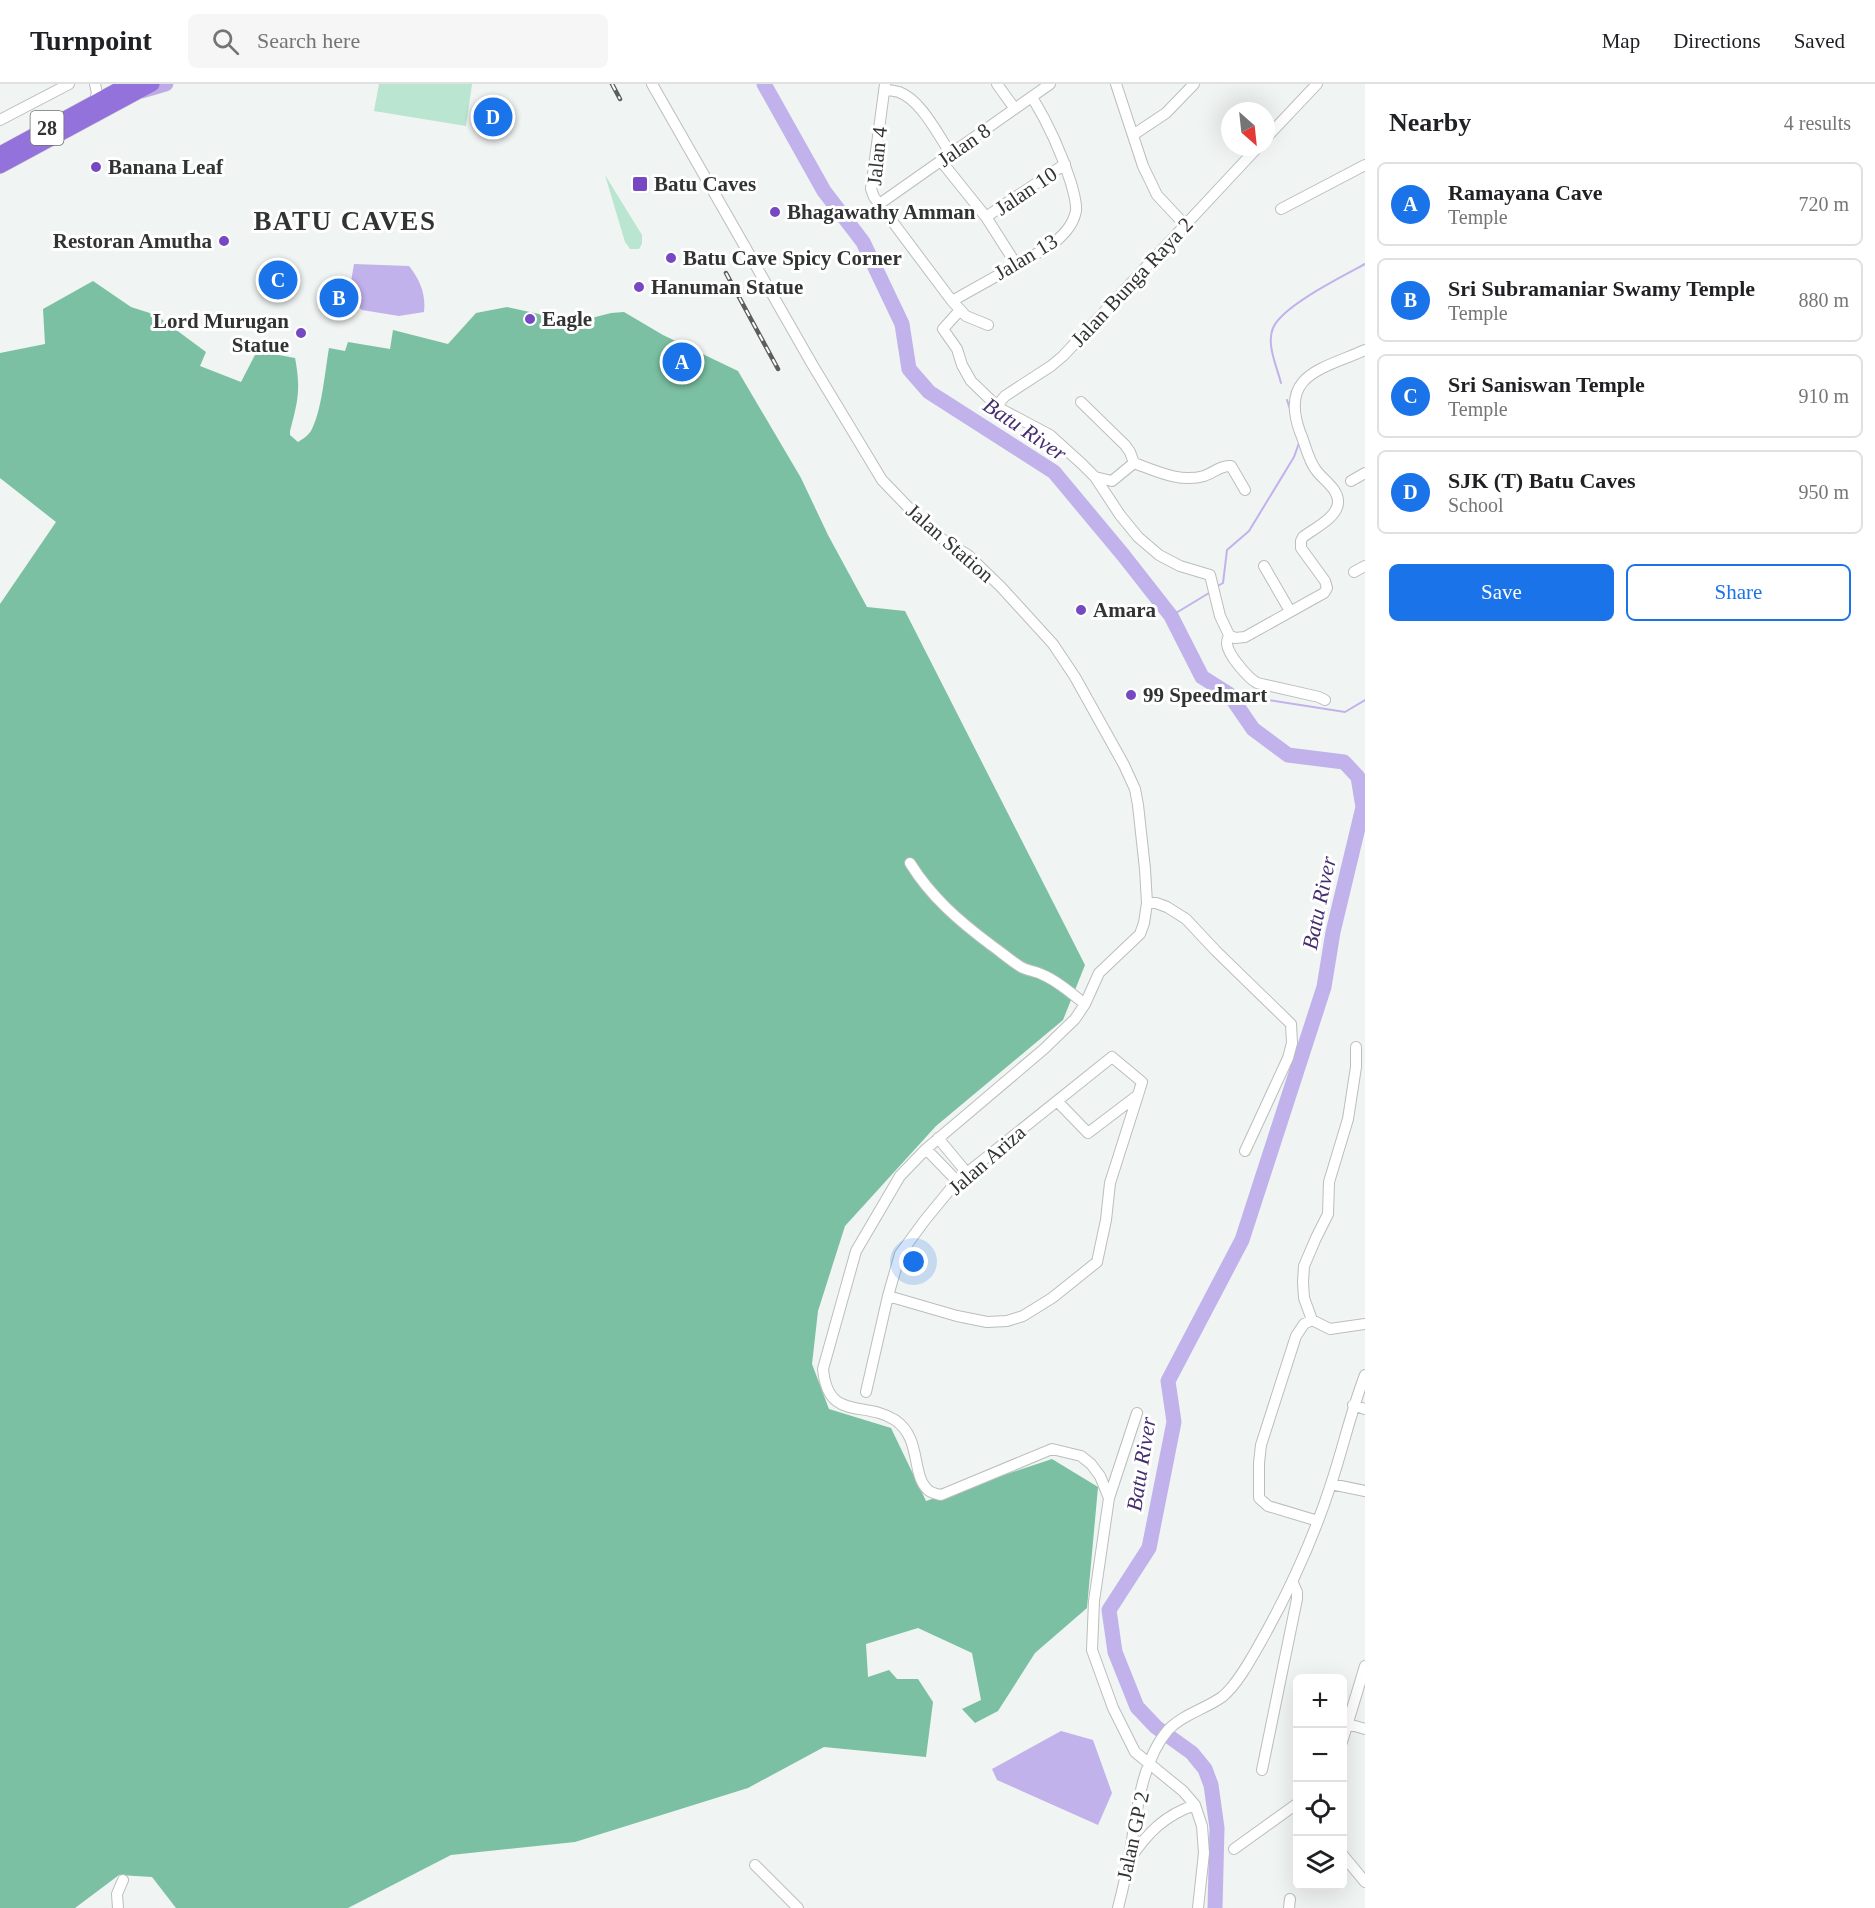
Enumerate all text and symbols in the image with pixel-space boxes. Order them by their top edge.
search box [188,14,608,68]
text: Turnpoint [30,25,152,56]
icon: search [209,25,242,58]
text: Search here [257,28,360,53]
text: Map [1602,29,1640,53]
text: Directions [1673,29,1761,53]
text: Saved [1794,29,1845,53]
pin: D [474,94,512,140]
north arrow [1221,102,1275,156]
text: Nearby [1389,108,1471,137]
road number: 28 [30,111,63,145]
text: 4 results [1784,112,1851,134]
street label: Jalan 8 [933,118,995,172]
street label: Jalan 4 [862,125,892,187]
place label: Banana Leaf [108,155,224,179]
marker: Banana Leaf [89,160,103,174]
street label: Jalan 10 [991,162,1061,220]
place label: Batu Caves [654,172,756,196]
marker: Batu Caves [631,175,649,193]
text: Ramayana Cave [1448,180,1603,205]
text: A [1403,193,1418,215]
text: 720 m [1798,193,1849,215]
place label: Bhagawathy Amman [787,200,976,224]
marker: Bhagawathy Amman [768,205,782,219]
district label: BATU CAVES [254,206,436,236]
text: Temple [1448,206,1508,228]
street label: Jalan Bunga Raya 2 [1066,213,1198,351]
place label: Restoran Amutha [53,229,212,253]
street label: Jalan 13 [990,229,1062,285]
marker: Restoran Amutha [217,234,231,248]
place label: Batu Cave Spicy Corner [683,246,902,270]
marker: Batu Cave Spicy Corner [664,251,678,265]
pin: C [258,258,298,302]
place label: Hanuman Statue [651,275,803,299]
pin: B [320,276,358,320]
text: Sri Subramaniar Swamy Temple [1448,276,1755,301]
marker: Hanuman Statue [632,280,646,294]
text: B [1404,289,1417,311]
text: 880 m [1798,289,1849,311]
text: Temple [1448,302,1508,324]
place label: Eagle [542,307,592,331]
place label: Lord Murugan Statue [153,309,289,357]
marker: Eagle [523,312,537,326]
marker: Lord Murugan Statue [294,326,308,340]
pin: A [662,340,702,384]
text: Sri Saniswan Temple [1448,372,1645,397]
text: C [1403,385,1418,407]
text: 910 m [1798,385,1849,407]
water label: Batu River [979,392,1072,466]
text: Temple [1448,398,1508,420]
text: SJK (T) Batu Caves [1448,468,1636,493]
text: D [1403,481,1418,503]
text: 950 m [1798,481,1849,503]
text: School [1448,494,1504,516]
street label: Jalan Station [901,499,999,588]
button: Save [1389,564,1614,621]
button: Share [1626,564,1851,621]
place label: Amara [1093,598,1156,622]
marker: Amara [1074,603,1088,617]
place label: 99 Speedmart [1143,683,1267,707]
marker: 99 Speedmart [1124,688,1138,702]
water label: Batu River [1297,854,1341,952]
street label: Jalan Ariza [944,1120,1031,1200]
your location [899,1247,928,1276]
water label: Batu River [1121,1415,1161,1513]
map controls [1293,1674,1347,1890]
button: + [1293,1674,1347,1728]
button: − [1293,1728,1347,1782]
button: locate [1293,1782,1347,1836]
street label: Jalan GP 2 [1112,1789,1154,1883]
button: layers [1293,1836,1347,1890]

